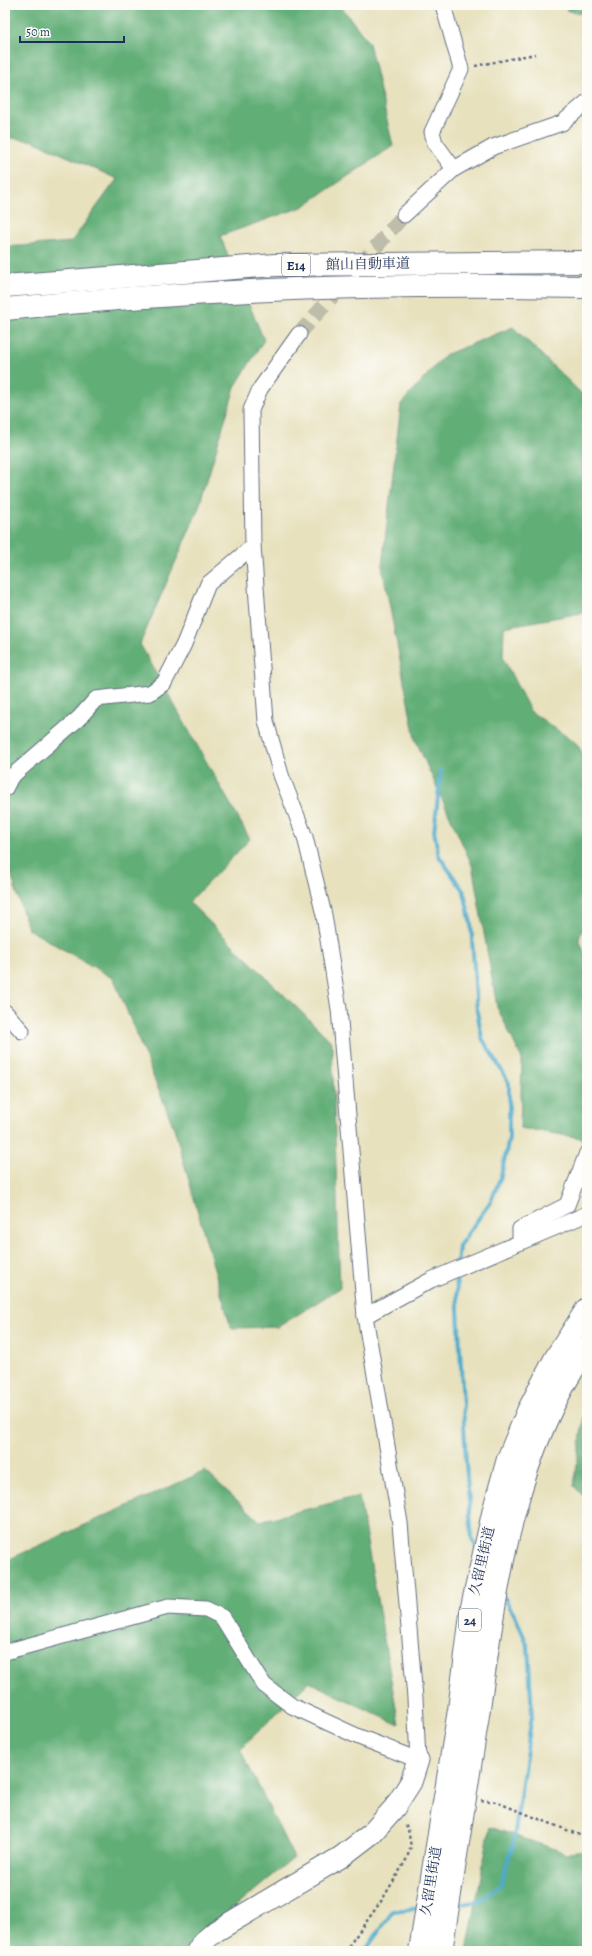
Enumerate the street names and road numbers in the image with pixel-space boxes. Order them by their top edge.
road number: E14 [282,254,310,276]
street label: 館山自動車道 [326,254,410,274]
street label: 久留里街道 [465,1525,499,1597]
road number: 24 [459,1609,481,1631]
street label: 久留里街道 [416,1845,446,1917]

